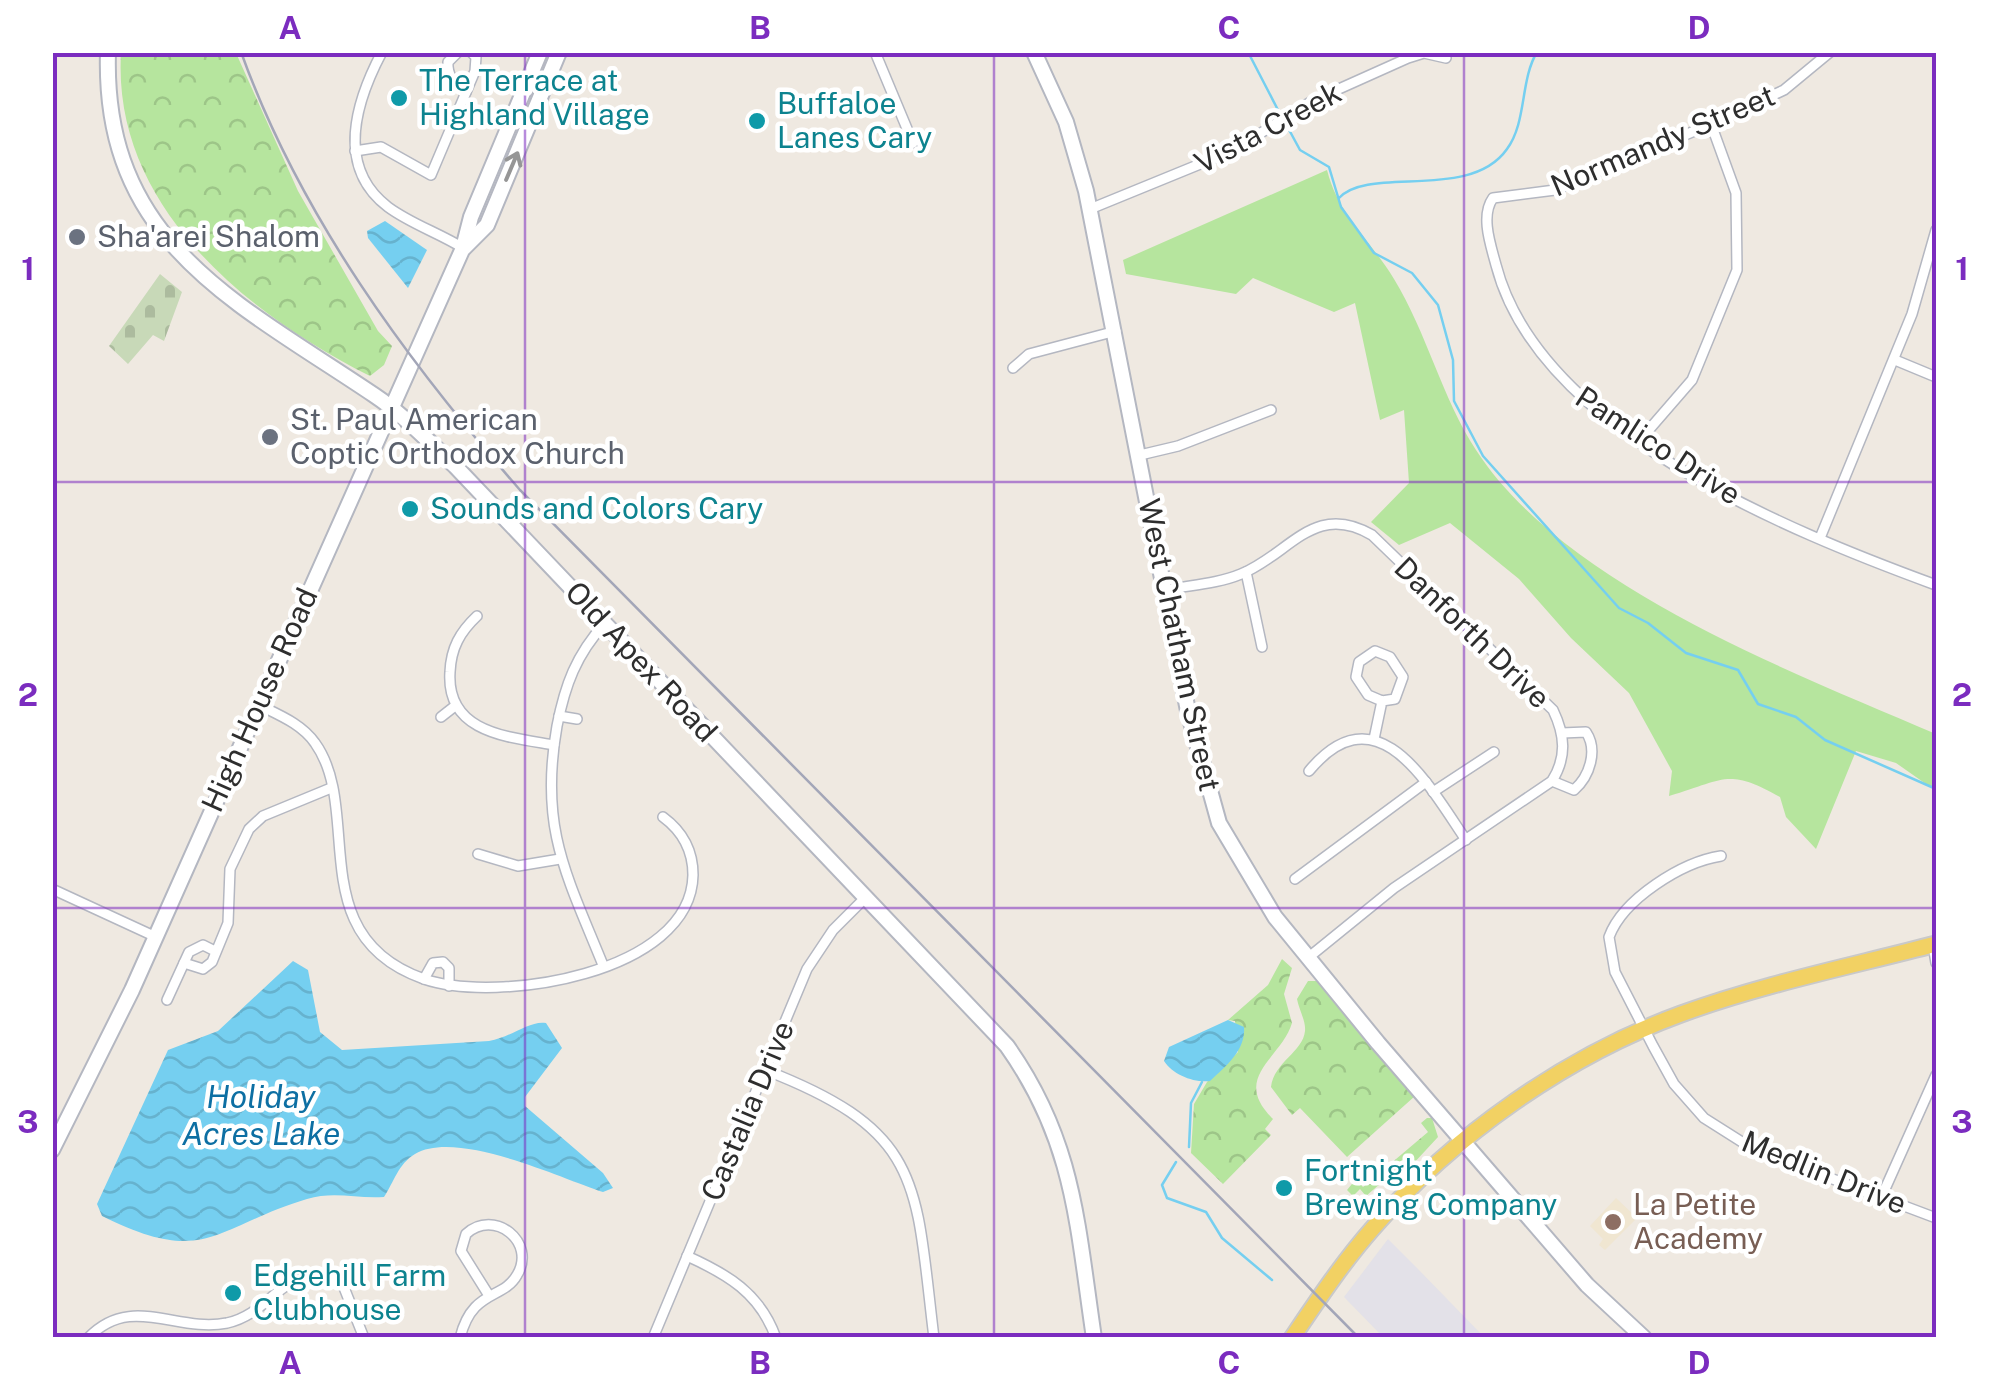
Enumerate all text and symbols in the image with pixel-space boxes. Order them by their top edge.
text: A [278,9,302,46]
text: B [749,9,771,46]
text: C [1218,9,1240,46]
text: D [1687,9,1711,46]
place label: The Terrace at Highland Village [419,62,650,132]
street label: Vista Creek [1188,73,1347,181]
street label: Normandy Street [1545,77,1780,203]
place label: Buffaloe Lanes Cary [777,85,932,155]
marker: The Terrace at Highland Village [388,87,410,109]
marker: Buffaloe Lanes Cary [746,110,768,132]
one-way arrow [504,151,522,182]
place label: Sha'arei Shalom [97,218,320,254]
marker: Sha'arei Shalom [66,226,88,248]
text: 1 [21,250,35,287]
text: 1 [1955,250,1969,287]
street label: Pamlico Drive [1569,378,1748,512]
place label: St. Paul American Coptic Orthodox Church [290,401,625,471]
marker: St. Paul American Coptic Orthodox Church [259,426,281,448]
place label: Sounds and Colors Cary [430,490,763,526]
street label: West Chatham Street [1131,495,1229,794]
marker: Sounds and Colors Cary [399,498,421,520]
street label: Danforth Drive [1387,549,1558,715]
street label: Old Apex Road [558,574,725,749]
street label: High House Road [194,582,325,817]
text: 2 [18,676,38,713]
text: 2 [1952,676,1972,713]
street label: Castalia Drive [693,1015,801,1206]
water label: Holiday Acres Lake [182,1078,340,1152]
text: 3 [17,1103,39,1140]
text: 3 [1951,1103,1973,1140]
street label: Medlin Drive [1737,1123,1912,1221]
place label: Fortnight Brewing Company [1304,1152,1557,1222]
marker: Fortnight Brewing Company [1273,1177,1295,1199]
place label: La Petite Academy [1633,1186,1763,1256]
marker: La Petite Academy [1602,1211,1624,1233]
place label: Edgehill Farm Clubhouse [253,1257,446,1327]
marker: Edgehill Farm Clubhouse [222,1282,244,1304]
text: A [278,1344,302,1381]
text: B [749,1344,771,1381]
text: C [1218,1344,1240,1381]
text: D [1687,1344,1711,1381]

